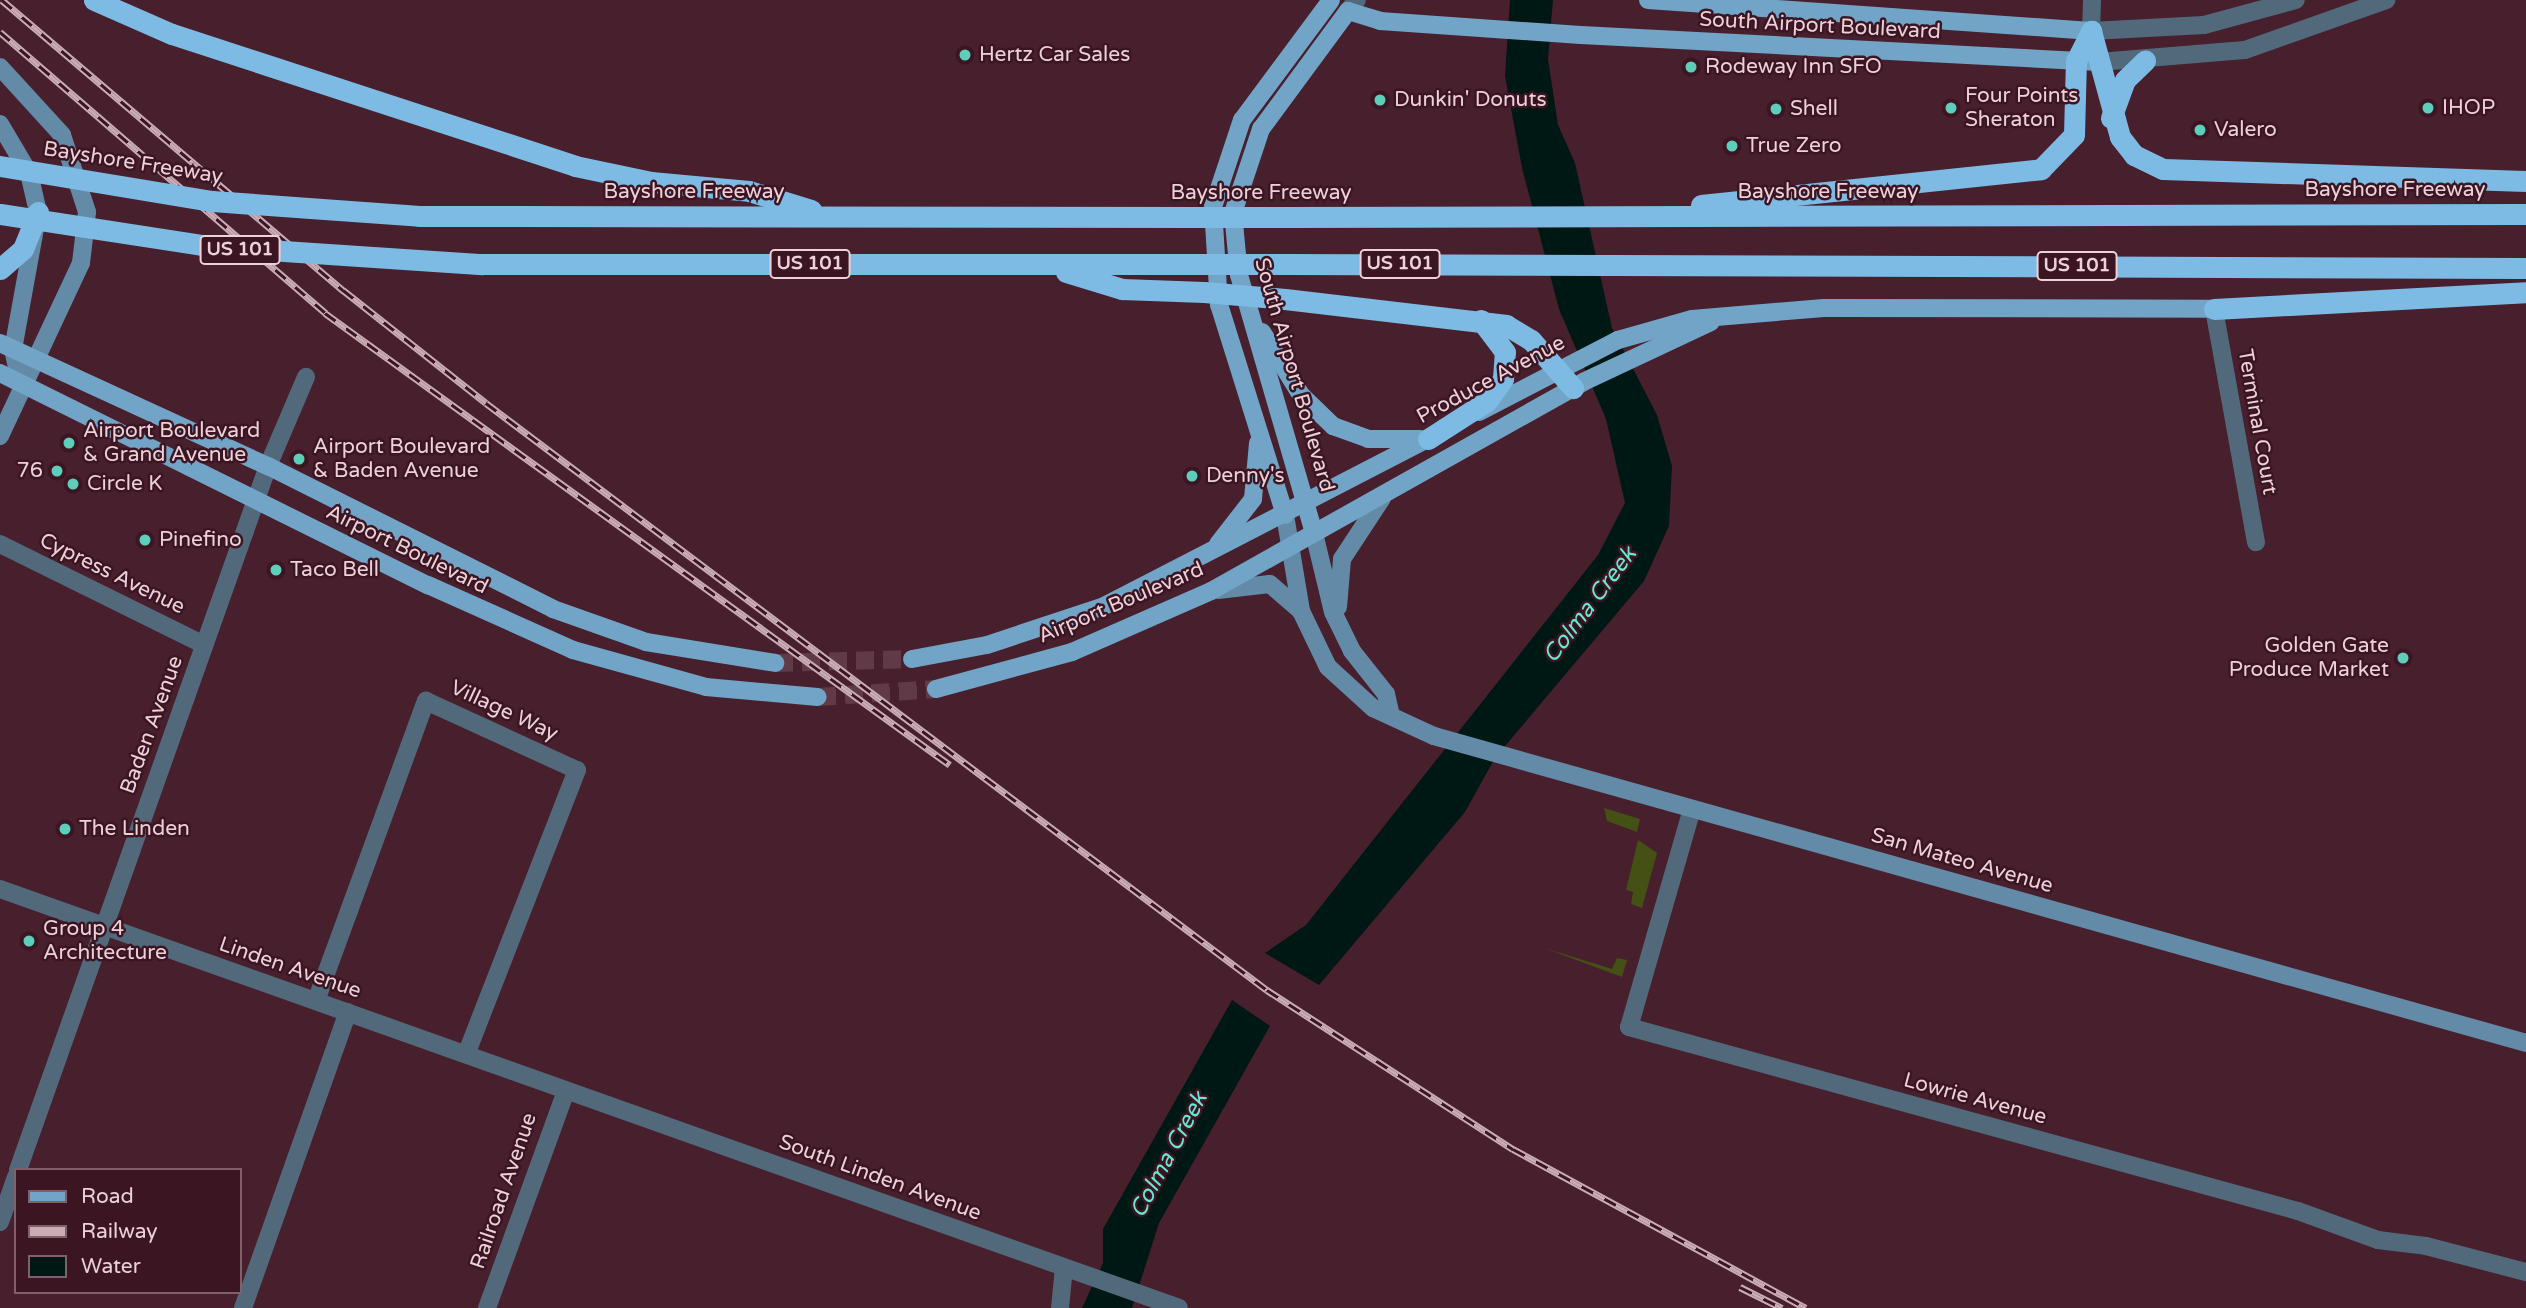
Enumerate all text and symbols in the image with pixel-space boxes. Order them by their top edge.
street label: South Airport Boulevard [1699,7,1941,45]
place label: Hertz Car Sales [979,42,1130,68]
marker: Hertz Car Sales [957,47,973,63]
place label: Rodeway Inn SFO [1705,54,1882,80]
marker: Rodeway Inn SFO [1683,59,1699,75]
place label: Four Points Sheraton [1965,83,2078,133]
place label: Dunkin' Donuts [1394,87,1547,113]
marker: Dunkin' Donuts [1372,92,1388,108]
place label: IHOP [2442,95,2495,121]
place label: Shell [1790,96,1838,122]
marker: Four Points Sheraton [1943,100,1959,116]
marker: IHOP [2420,100,2436,116]
marker: Shell [1768,101,1784,117]
place label: Valero [2214,117,2277,143]
marker: Valero [2192,122,2208,138]
place label: True Zero [1746,133,1841,159]
street label: Bayshore Freeway [42,136,224,190]
marker: True Zero [1724,138,1740,154]
street label: Bayshore Freeway [2304,177,2486,203]
street label: Bayshore Freeway [603,179,785,205]
street label: Bayshore Freeway [1737,179,1919,205]
street label: Bayshore Freeway [1170,180,1352,206]
road number: US 101 [198,234,282,266]
road number: US 101 [768,248,852,280]
road number: US 101 [1358,248,1442,280]
road number: US 101 [2035,250,2119,282]
street label: South Airport Boulevard [1249,255,1339,495]
street label: Produce Avenue [1413,330,1569,430]
street label: Terminal Court [2232,347,2282,497]
place label: Airport Boulevard & Grand Avenue [83,418,260,468]
place label: Airport Boulevard & Baden Avenue [313,434,490,484]
marker: Airport Boulevard & Grand Avenue [61,435,77,451]
marker: Airport Boulevard & Baden Avenue [291,451,307,467]
place label: 76 [17,458,43,484]
marker: 76 [49,463,65,479]
place label: Denny's [1206,463,1285,489]
marker: Denny's [1184,468,1200,484]
place label: Circle K [87,471,162,497]
marker: Circle K [65,476,81,492]
street label: Airport Boulevard [322,500,492,600]
place label: Pinefino [159,527,242,553]
street label: Cypress Avenue [35,528,189,620]
marker: Pinefino [137,532,153,548]
water label: Colma Creek [1537,542,1643,668]
place label: Taco Bell [290,557,379,583]
street label: Airport Boulevard [1035,557,1207,649]
marker: Taco Bell [268,562,284,578]
place label: Golden Gate Produce Market [2229,633,2389,683]
marker: Golden Gate Produce Market [2395,650,2411,666]
street label: Baden Avenue [115,653,189,797]
street label: Village Way [446,675,562,747]
place label: The Linden [79,816,190,842]
marker: The Linden [57,821,73,837]
street label: San Mateo Avenue [1868,823,2056,899]
place label: Group 4 Architecture [43,916,167,966]
street label: Linden Avenue [216,932,364,1004]
marker: Group 4 Architecture [21,933,37,949]
street label: Lowrie Avenue [1901,1068,2049,1130]
water label: Colma Creek [1124,1088,1214,1222]
street label: Railroad Avenue [465,1110,543,1272]
street label: South Linden Avenue [775,1130,985,1226]
legend [14,1168,242,1294]
text: Road [81,1184,134,1209]
text: Railway [81,1219,158,1244]
text: Water [81,1254,141,1279]

